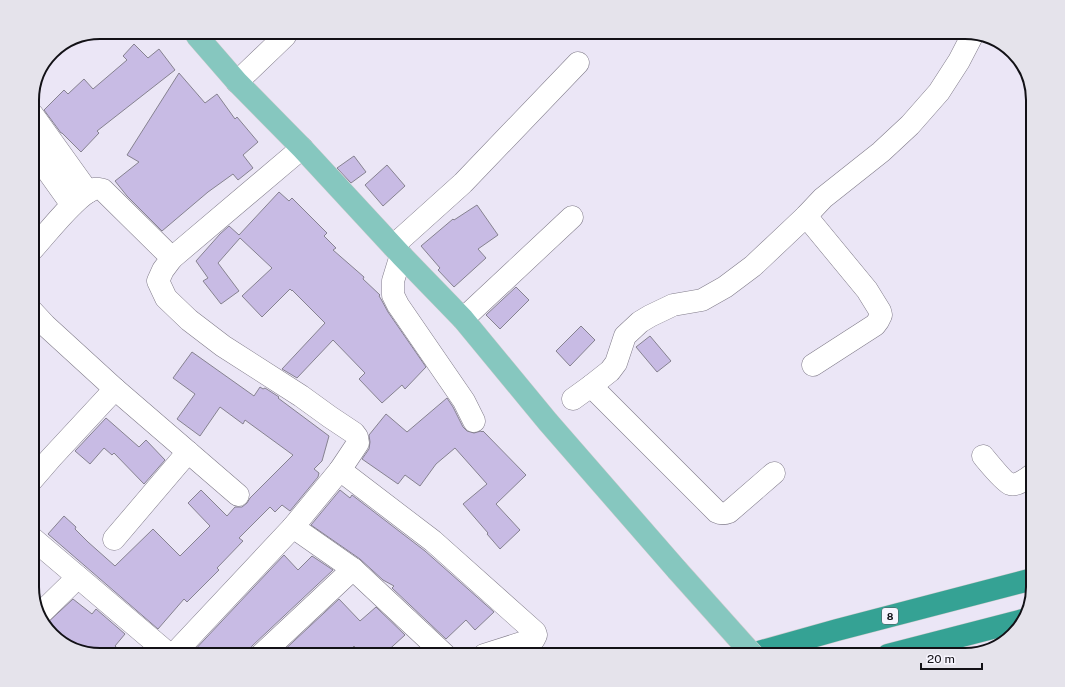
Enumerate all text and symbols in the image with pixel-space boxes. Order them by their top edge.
road number: 8 [882,608,898,624]
scale bar [921,645,982,671]
text: 20 m [927,652,955,666]

